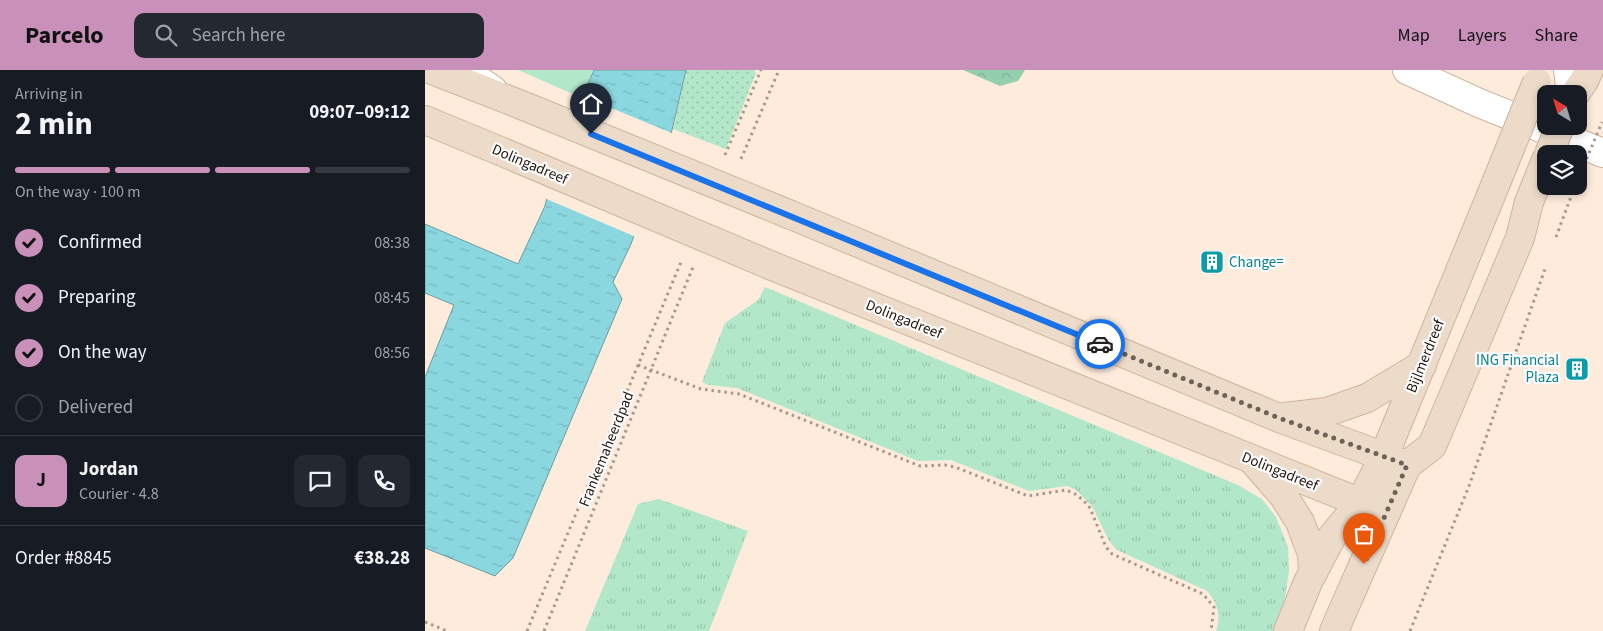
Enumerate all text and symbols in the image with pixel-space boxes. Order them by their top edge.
search box [134,13,484,58]
text: Parcelo [25,18,104,53]
icon: search [152,21,180,49]
text: Search here [192,22,285,49]
text: Map [1398,23,1430,48]
text: Layers [1458,23,1507,48]
text: Share [1535,23,1578,48]
text: Arriving in [15,83,83,105]
pin [570,83,612,134]
north arrow [1537,85,1587,135]
map controls [1537,85,1587,195]
icon: home [577,90,605,118]
text: 09:07–09:12 [309,99,410,126]
text: 2 min [15,101,93,147]
street label: Dolingadreef [489,139,572,190]
button: layers [1537,145,1587,195]
text: On the way · 100 m [15,181,140,203]
icon: check [15,229,43,257]
text: Confirmed [58,229,142,256]
text: 08:38 [374,232,410,254]
building icon: Change= [1199,249,1225,275]
place label: Change= [1229,252,1284,273]
icon: check [15,284,43,312]
text: Preparing [58,284,136,311]
text: 08:45 [374,287,410,309]
street label: Dolingadreef [863,295,946,345]
street label: Bijlmerdreef [1401,316,1450,396]
courier [1075,319,1125,369]
icon: car [1086,330,1114,358]
icon: check [15,339,43,367]
text: On the way [58,339,147,366]
text: 08:56 [374,342,410,364]
place label: ING Financial Plaza [1476,350,1559,388]
building icon: ING Financial Plaza [1564,356,1590,382]
street label: Frankemaheerdpad [574,388,639,510]
text: Delivered [58,394,133,421]
street label: Dolingadreef [1239,447,1322,497]
button: chat [294,455,346,507]
button: phone [358,455,410,507]
text: Jordan [79,456,138,483]
text: J [36,467,46,494]
text: Courier · 4.8 [79,483,159,505]
pin [1343,513,1385,564]
icon: bag [1350,520,1378,548]
text: Order #8845 [15,545,112,572]
text: €38.28 [354,545,410,572]

